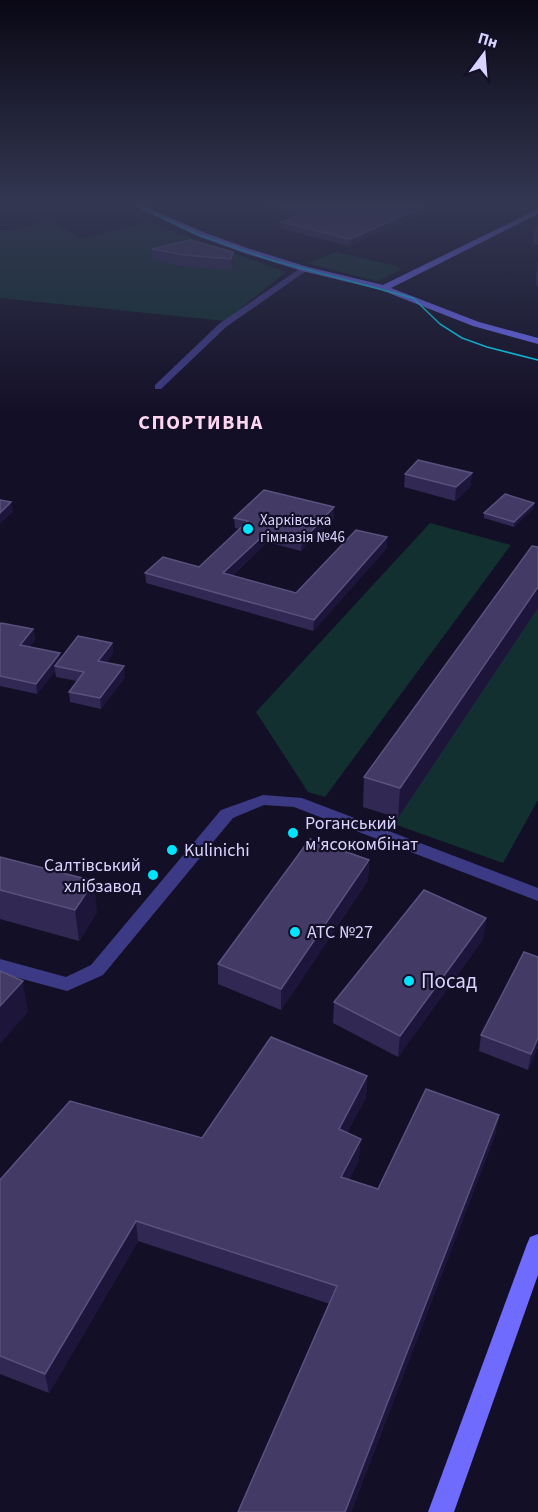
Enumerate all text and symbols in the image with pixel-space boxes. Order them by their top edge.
north arrow [454,24,514,84]
text: Пн [475,27,500,54]
district label: СПОРТИВНА [138,409,264,437]
place label: Харківська гімназія №46 [260,510,345,548]
marker: Харківська гімназія №46 [241,522,255,536]
place label: Роганський м'ясокомбінат [305,811,418,857]
marker: Роганський м'ясокомбінат [286,826,300,840]
place label: Kulinichi [184,838,250,863]
marker: Kulinichi [165,843,179,857]
place label: Салтівський хлібзавод [44,853,141,899]
marker: Салтівський хлібзавод [146,868,160,882]
place label: АТС №27 [307,920,373,945]
marker: АТС №27 [288,925,302,939]
place label: Посад [421,966,477,996]
marker: Посад [402,974,416,988]

